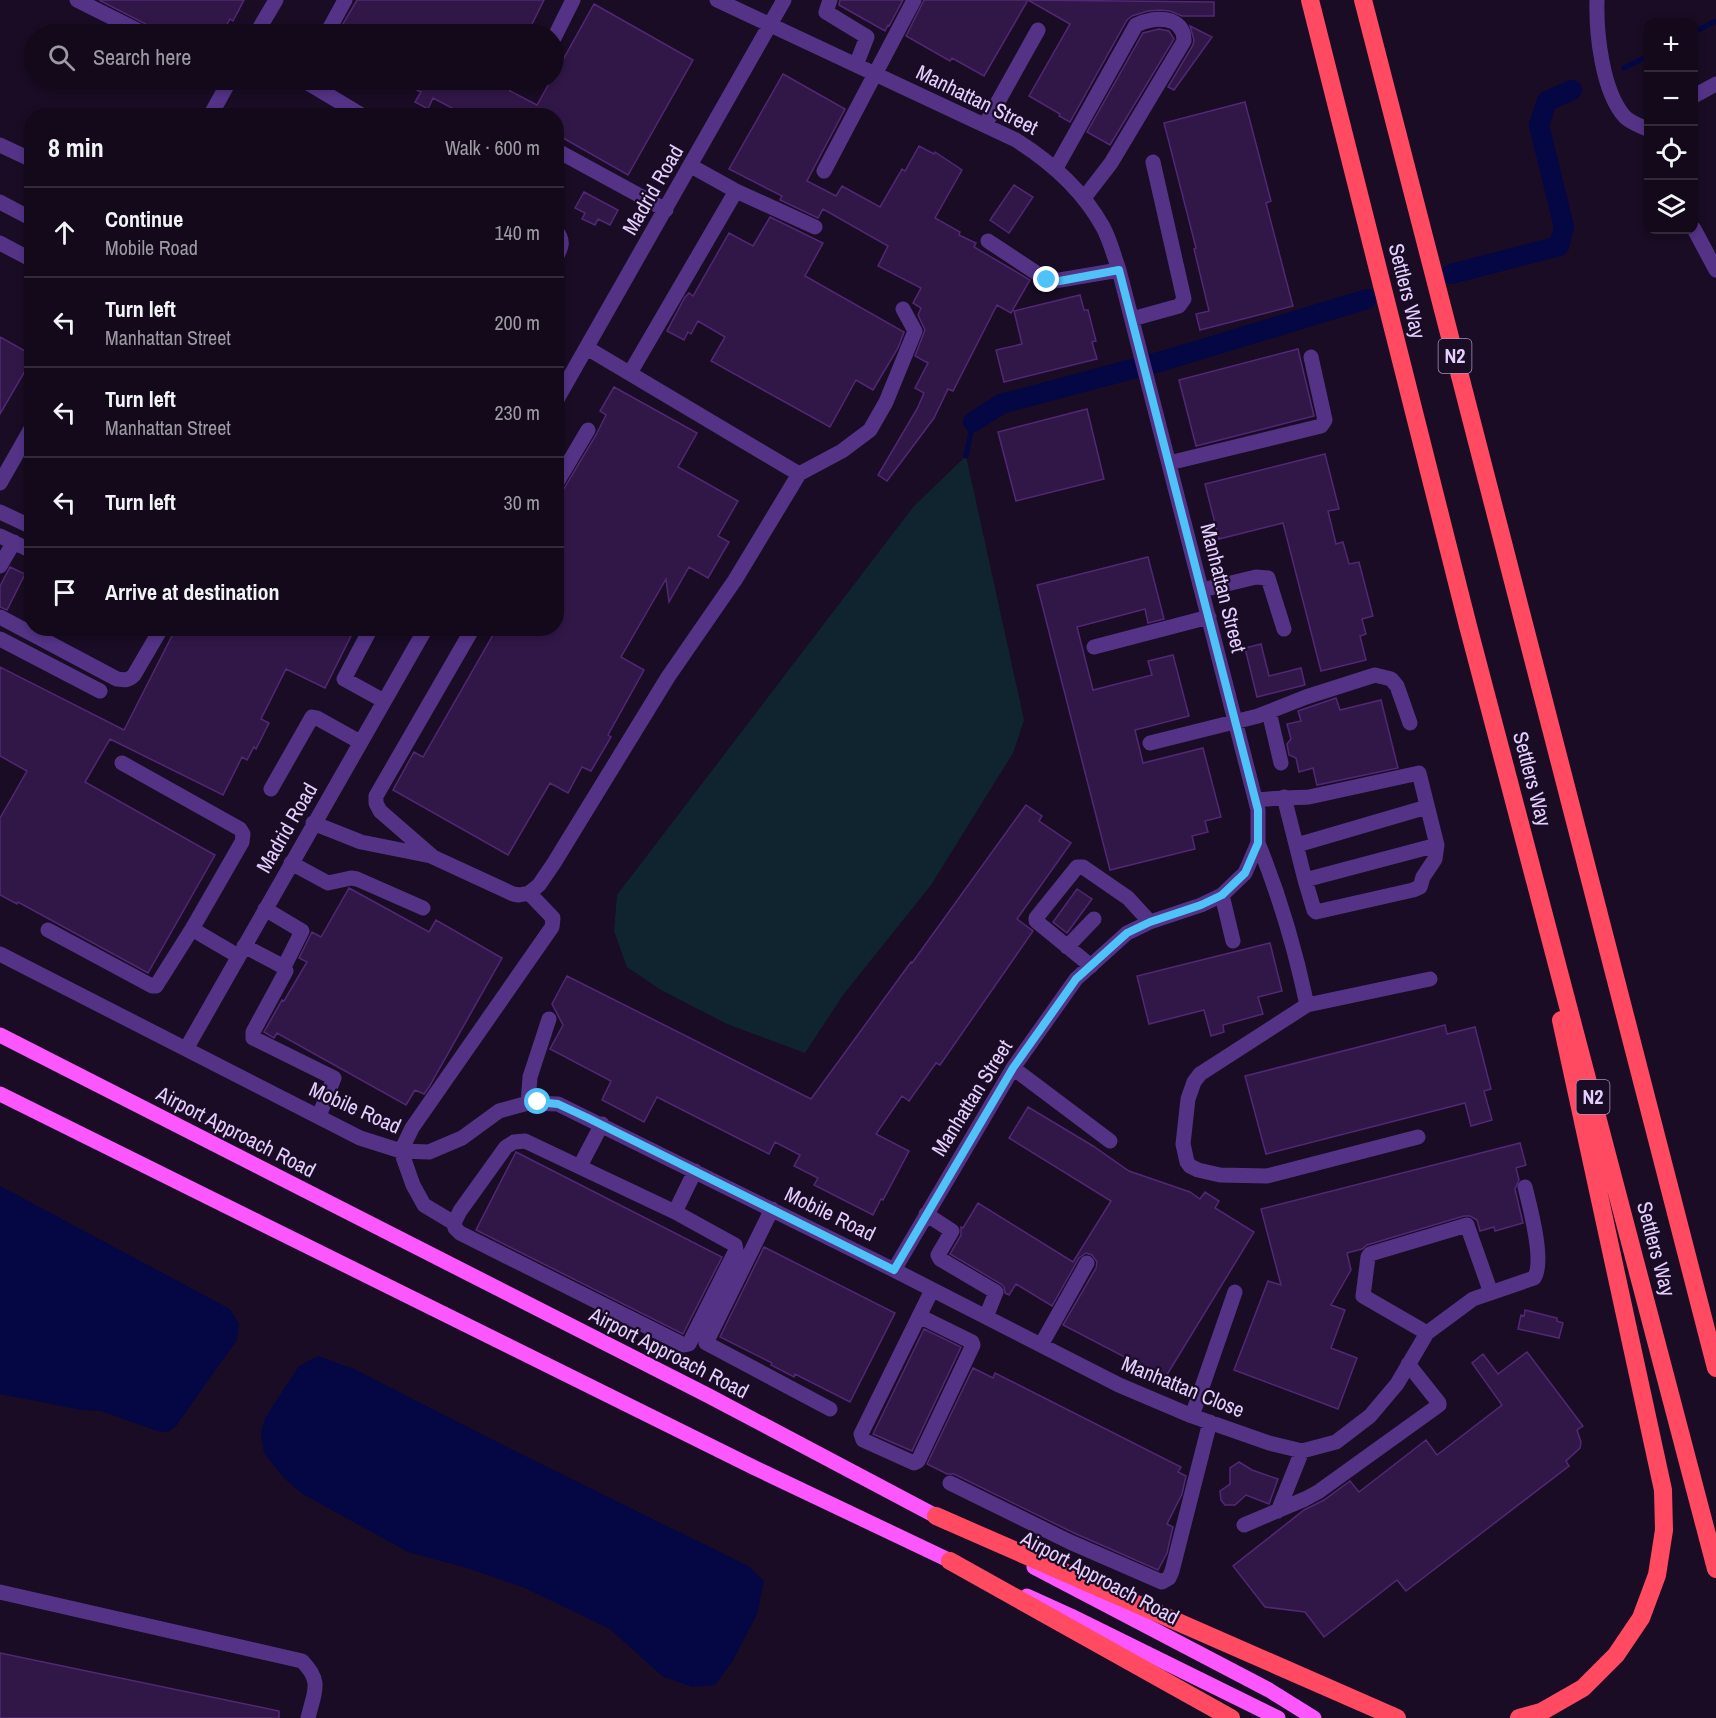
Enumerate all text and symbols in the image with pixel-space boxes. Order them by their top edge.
map controls [1644,18,1698,234]
button: + [1644,18,1698,72]
search box [24,24,564,90]
icon: search [45,41,78,74]
text: Search here [93,42,191,72]
street label: Manhattan Street [911,58,1043,142]
button: − [1644,72,1698,126]
button: locate [1644,126,1698,180]
text: 8 min [48,130,104,165]
text: Walk · 600 m [445,134,540,161]
street label: Madrid Road [615,139,690,240]
button: layers [1644,180,1698,234]
text: Continue [105,204,183,234]
icon: ahead [48,216,81,249]
text: 140 m [494,219,540,246]
text: Mobile Road [105,234,198,261]
street label: Settlers Way [1382,240,1433,342]
route end [1033,266,1059,292]
text: Turn left [105,294,176,324]
icon: left [48,306,81,339]
text: 200 m [494,309,540,336]
text: Manhattan Street [105,324,231,351]
road number: N2 [1438,339,1472,373]
text: Turn left [105,384,176,414]
icon: left [48,396,81,429]
text: 230 m [494,399,540,426]
text: Manhattan Street [105,414,231,441]
icon: left [48,486,81,519]
text: Turn left [105,487,176,517]
text: 30 m [504,489,540,516]
street label: Manhattan Street [1193,520,1254,656]
icon: arrive [48,576,81,609]
text: Arrive at destination [105,577,279,607]
street label: Settlers Way [1506,728,1559,830]
street label: Madrid Road [249,777,324,878]
street label: Manhattan Street [924,1034,1019,1161]
street label: Mobile Road [305,1074,406,1141]
street label: Airport Approach Road [151,1078,321,1184]
road number: N2 [1576,1080,1610,1114]
route start [524,1088,550,1114]
street label: Mobile Road [780,1179,880,1248]
street label: Settlers Way [1630,1198,1683,1300]
street label: Airport Approach Road [584,1299,754,1405]
street label: Manhattan Close [1117,1349,1249,1424]
street label: Airport Approach Road [1015,1523,1184,1631]

